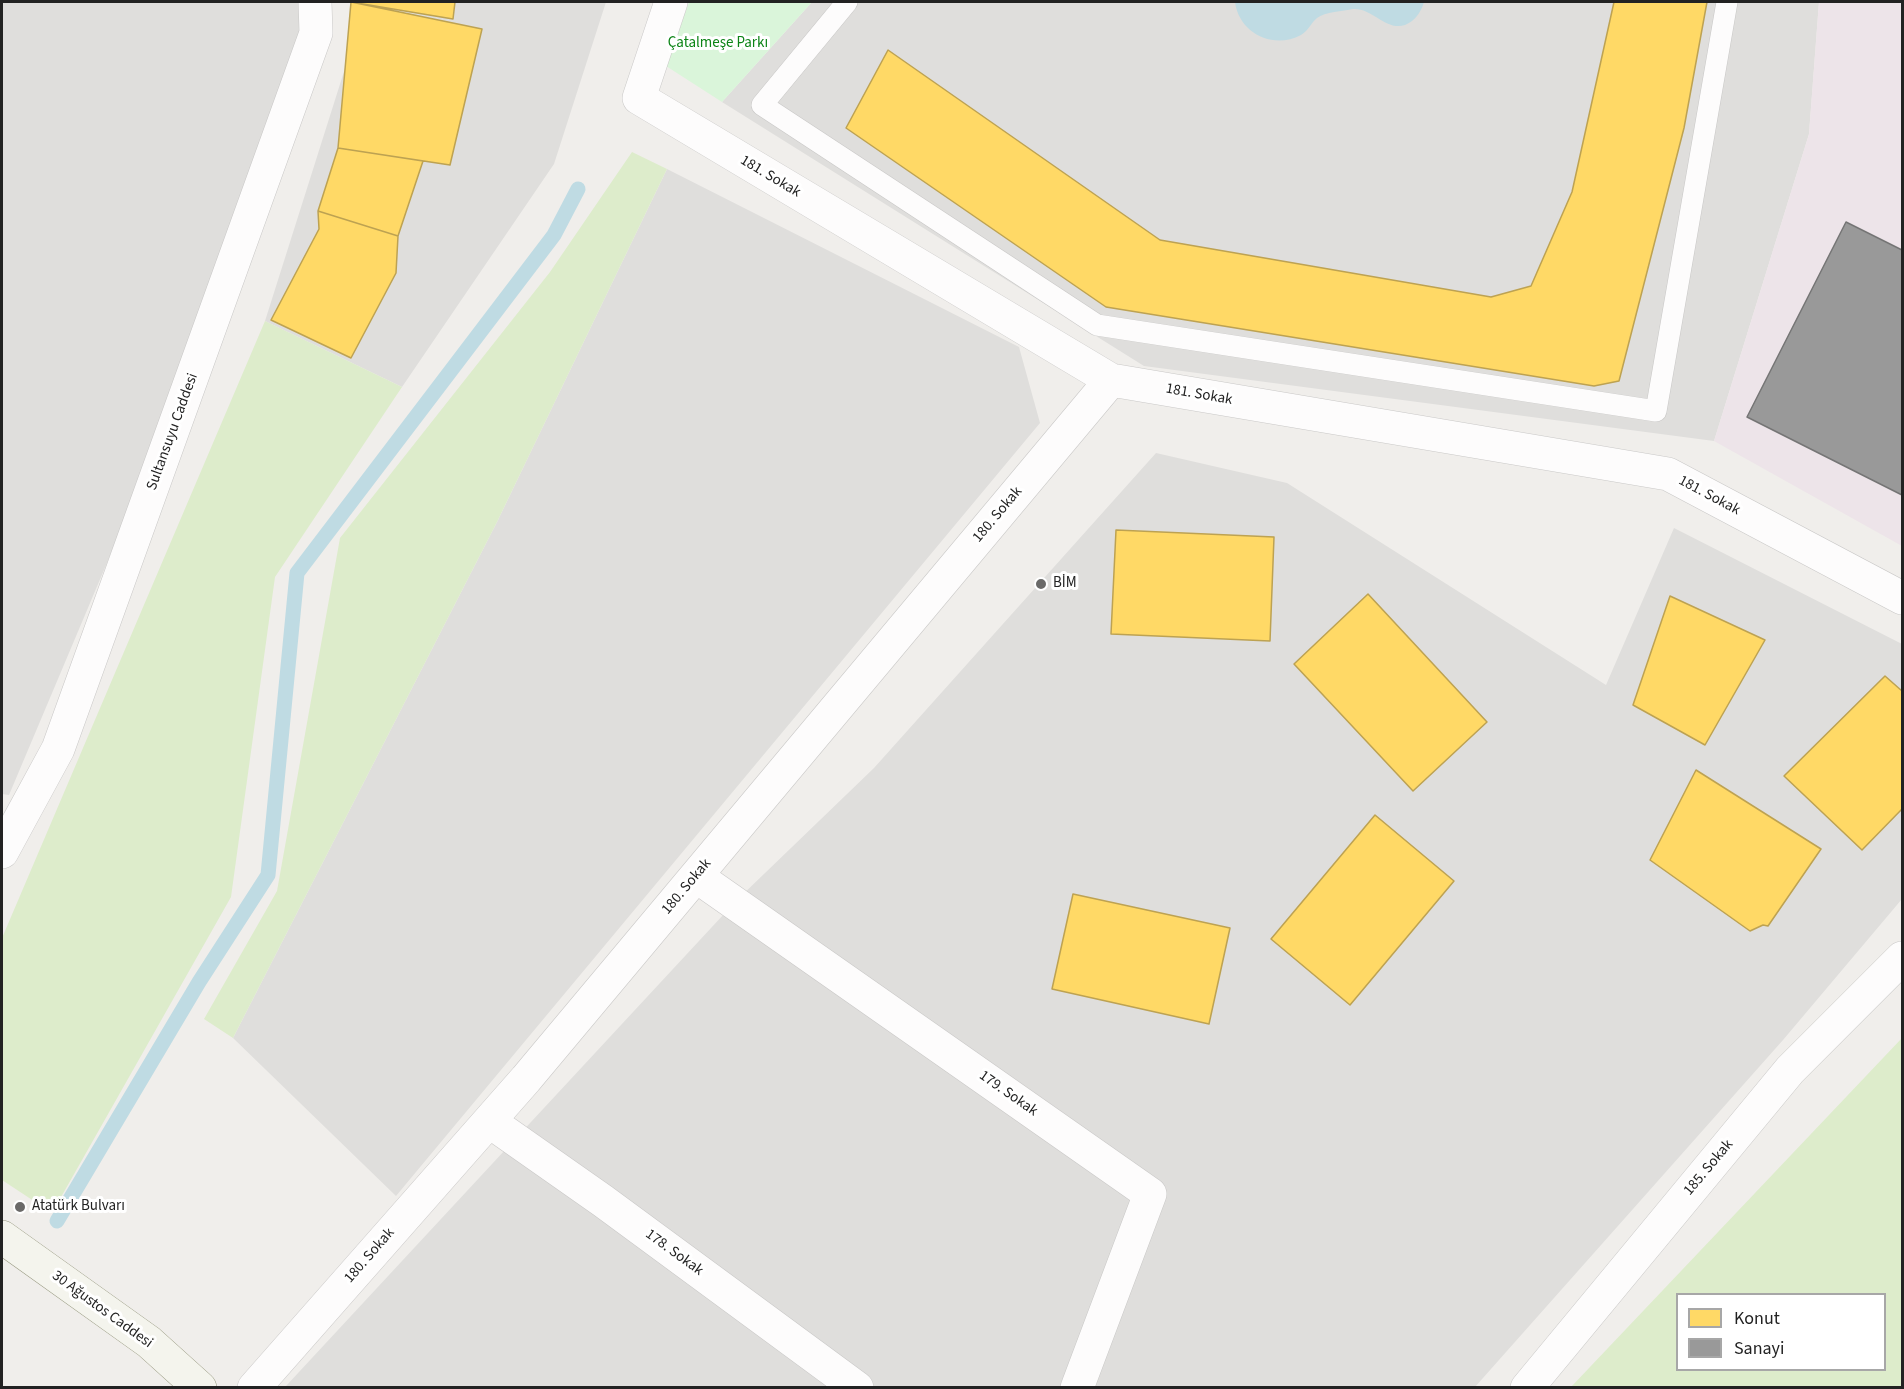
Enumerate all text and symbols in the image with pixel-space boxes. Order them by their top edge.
park label: Çatalmeşe Parkı [668,35,768,53]
street label: 181. Sokak [736,152,804,202]
street label: Sultansuyu Caddesi [143,371,203,493]
street label: 181. Sokak [1164,380,1234,410]
street label: 181. Sokak [1675,472,1743,520]
street label: 180. Sokak [969,483,1027,547]
place label: BİM [1053,575,1077,593]
marker: BİM [1034,577,1048,591]
street label: 180. Sokak [658,855,716,919]
street label: 179. Sokak [975,1067,1041,1121]
street label: 185. Sokak [1680,1136,1738,1200]
place label: Atatürk Bulvarı [32,1198,125,1216]
marker: Atatürk Bulvarı [13,1200,27,1214]
street label: 180. Sokak [341,1225,399,1287]
street label: 178. Sokak [641,1226,707,1280]
street label: 30 Ağustos Caddesi [48,1267,156,1353]
legend [1676,1293,1886,1371]
text: Konut [1734,1306,1780,1331]
text: Sanayi [1734,1336,1784,1361]

